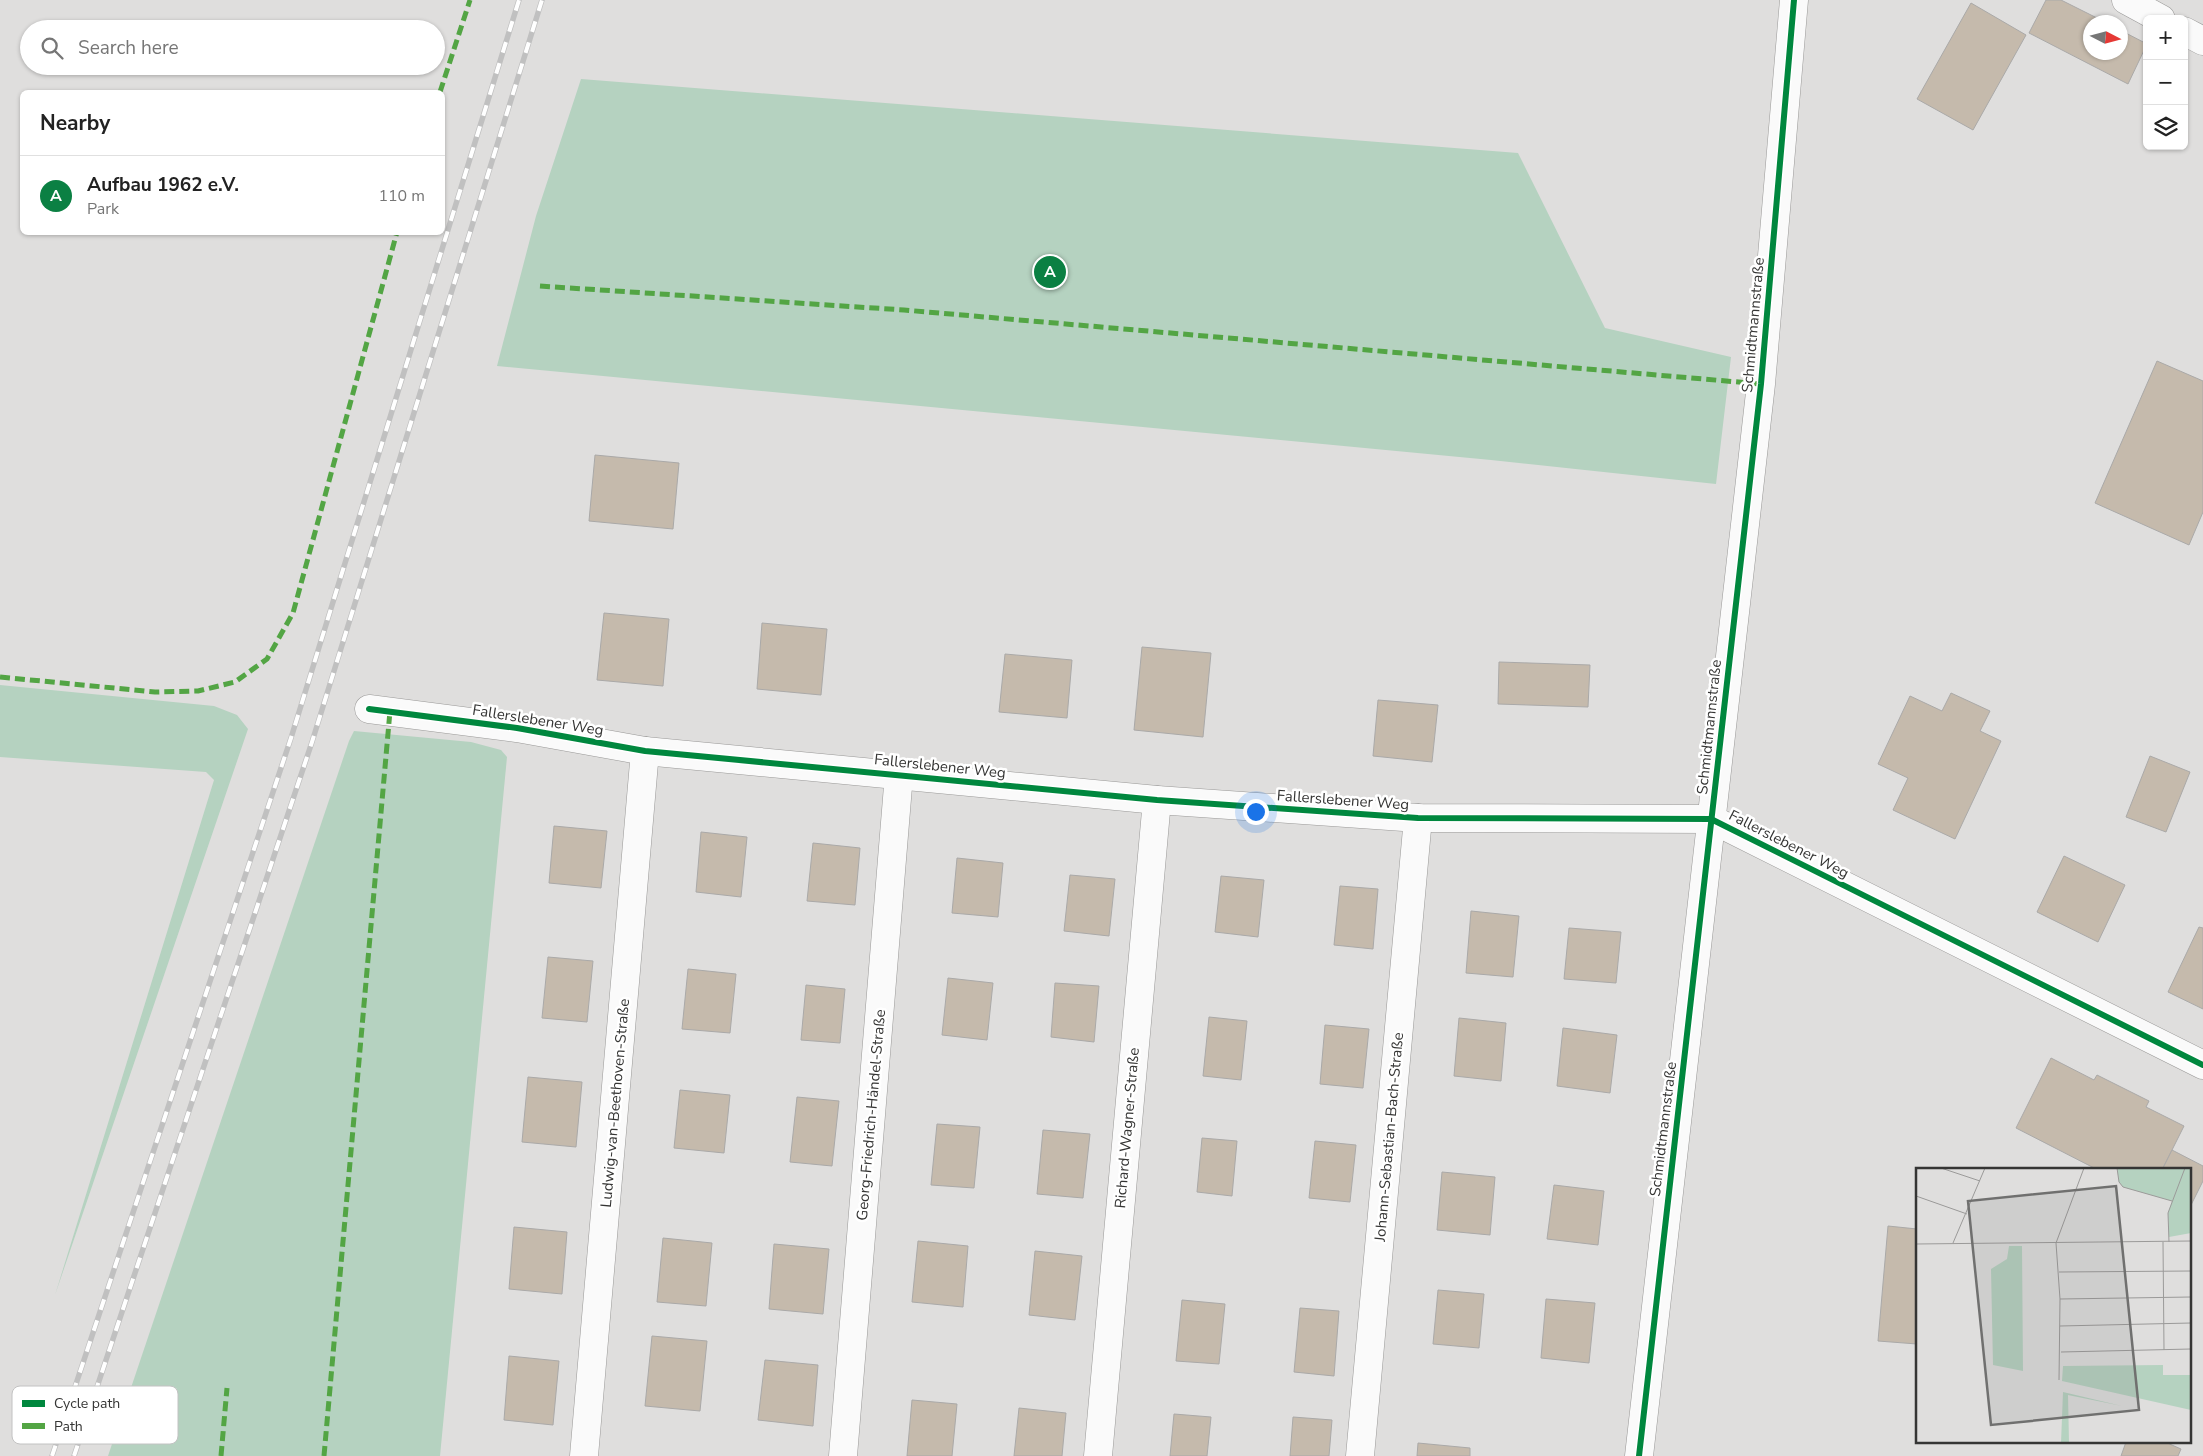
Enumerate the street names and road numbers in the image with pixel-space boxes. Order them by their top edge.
street label: Schmidtmannstraße [1737,257,1769,393]
street label: Schmidtmannstraße [1692,658,1726,796]
street label: Fallerslebener Weg [471,700,605,740]
street label: Fallerslebener Weg [873,749,1007,783]
street label: Fallerslebener Weg [1276,785,1410,815]
street label: Fallerslebener Weg [1725,805,1853,883]
street label: Ludwig-van-Beethoven-Straße [596,998,634,1208]
street label: Georg-Friedrich-Händel-Straße [852,1009,890,1221]
street label: Johann-Sebastian-Bach-Straße [1370,1032,1408,1243]
street label: Richard-Wagner-Straße [1110,1047,1144,1209]
street label: Schmidtmannstraße [1645,1060,1681,1198]

